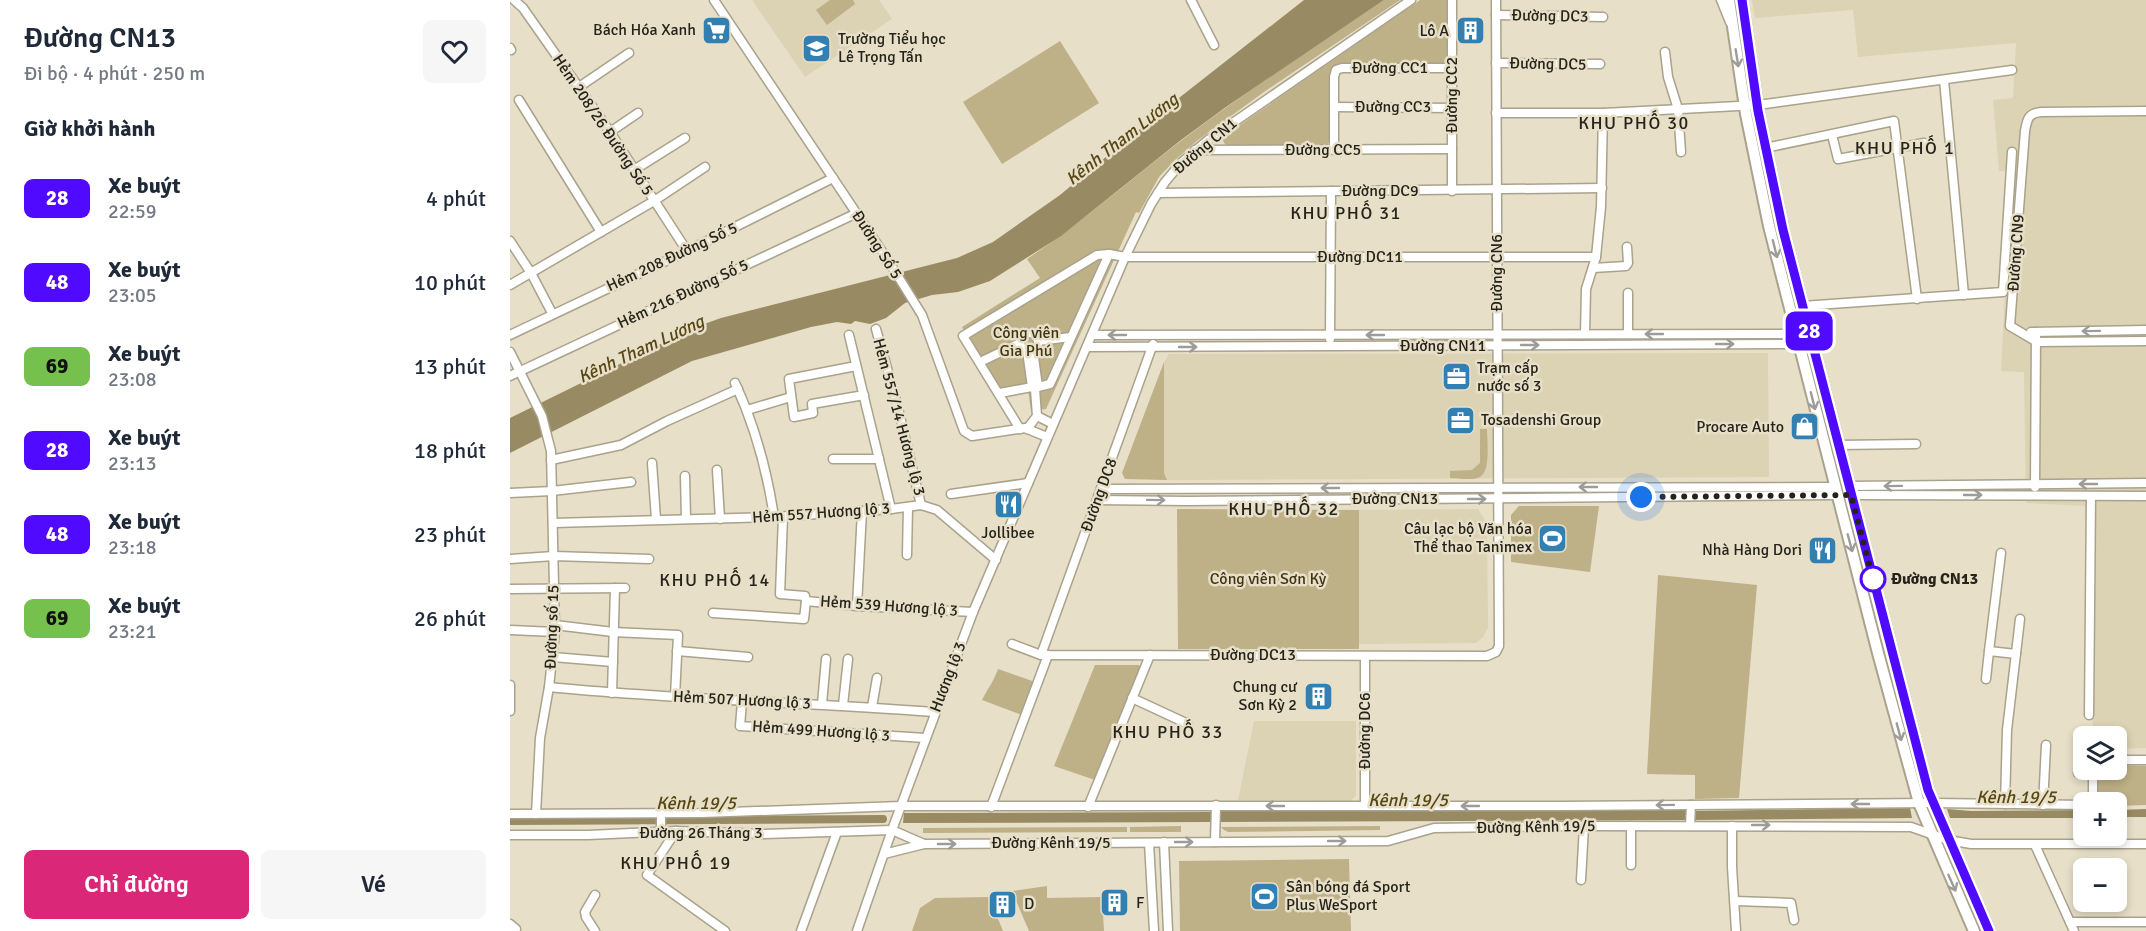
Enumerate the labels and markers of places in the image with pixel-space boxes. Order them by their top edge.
supermarket icon: Bách Hóa Xanh [701,14,733,46]
building icon: Lô A [1454,15,1486,47]
place label: Bách Hóa Xanh [593,20,696,40]
place label: Lô A [1419,21,1449,41]
place label: Trường Tiểu học Lê Trọng Tấn [838,29,946,67]
school or university icon: Trường Tiểu học Lê Trọng Tấn [801,32,833,64]
place label: Trạm cấp nước số 3 [1477,358,1541,396]
office icon: Trạm cấp nước số 3 [1440,361,1472,393]
office icon: Tosadenshi Group [1444,404,1476,436]
place label: Tosadenshi Group [1481,410,1601,430]
shop icon: Procare Auto [1789,411,1821,443]
place label: Procare Auto [1696,417,1784,437]
restaurant icon: Jollibee [992,489,1024,521]
place label: Câu lạc bộ Văn hóa Thể thao Tanimex [1404,519,1533,557]
sports icon: Câu lạc bộ Văn hóa Thể thao Tanimex [1537,522,1569,554]
place label: Jollibee [981,523,1035,543]
restaurant icon: Nhà Hàng Dori [1807,534,1839,566]
place label: Nhà Hàng Dori [1702,540,1802,560]
marker: Đường CN13 [1860,566,1886,592]
place label: Đường CN13 [1891,569,1978,589]
place label: Chung cư Sơn Kỳ 2 [1233,677,1298,715]
building icon: Chung cư Sơn Kỳ 2 [1302,680,1334,712]
place label: Sân bóng đá Sport Plus WeSport [1286,877,1411,915]
sports icon: Sân bóng đá Sport Plus WeSport [1249,880,1281,912]
building icon: F [1099,887,1131,919]
building icon: D [987,888,1019,920]
place label: F [1136,893,1144,913]
place label: D [1024,894,1034,914]

